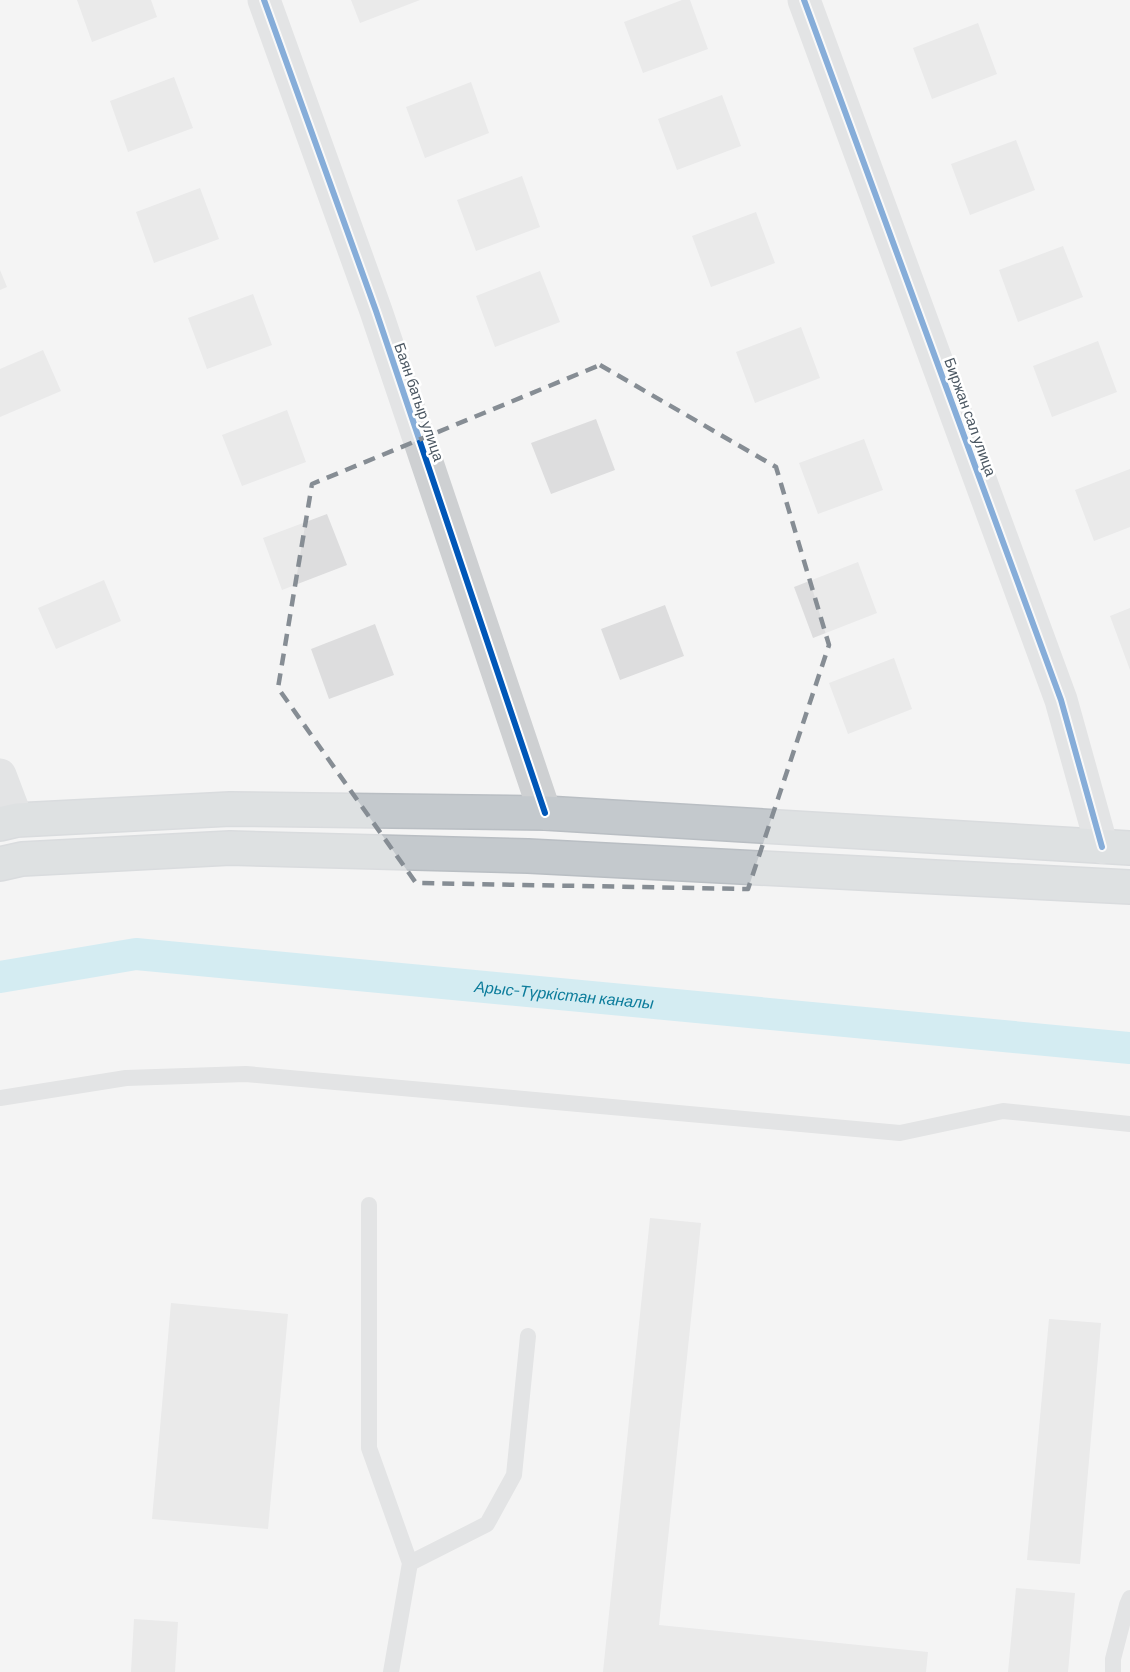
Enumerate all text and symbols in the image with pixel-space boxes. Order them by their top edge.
street label: Баян батыр улица [391,340,449,464]
street label: Биржан сал улица [941,355,1001,479]
water label: Арыс-Түркістан каналы [473,976,655,1012]

